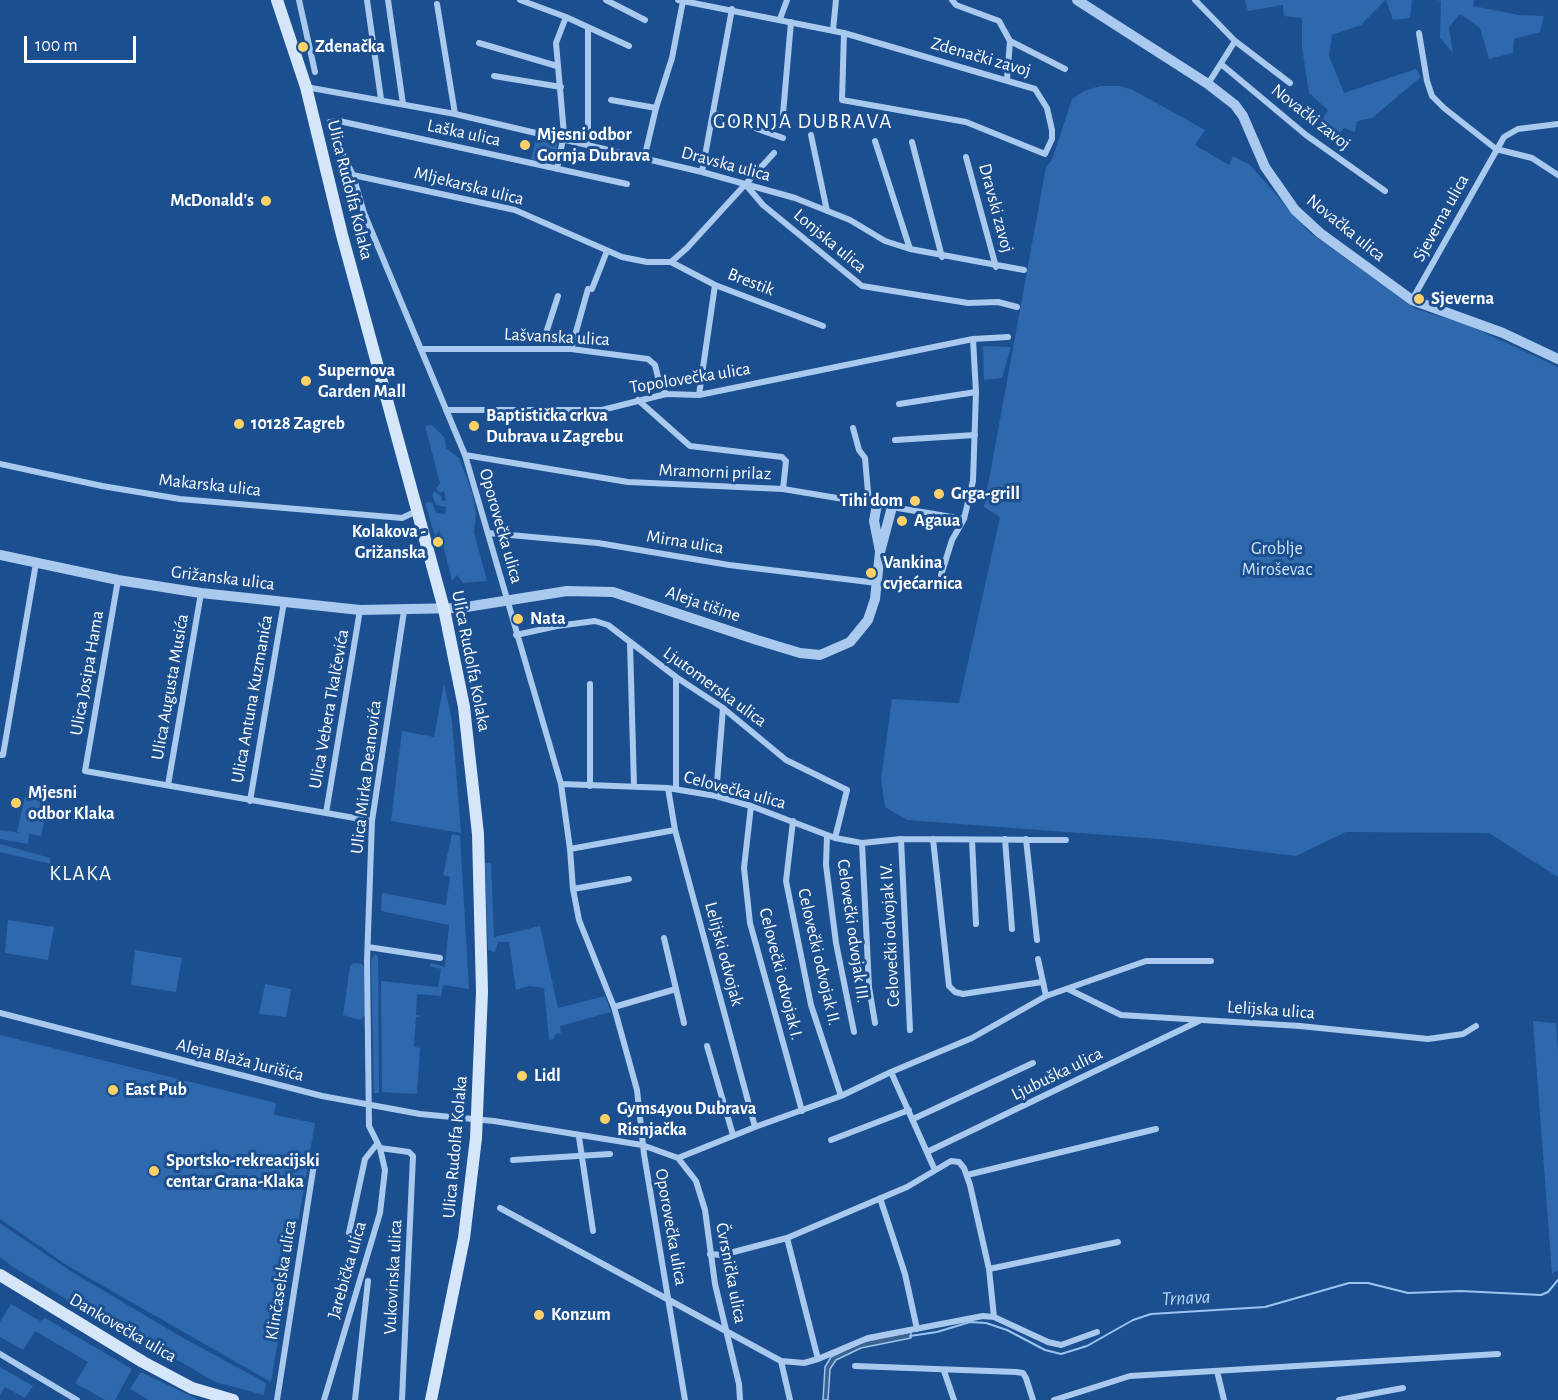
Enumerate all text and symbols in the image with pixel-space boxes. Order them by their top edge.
scale bar [27,24,140,62]
street label: Zdenački zavoj [928,32,1034,82]
place label: Zdenačka [315,36,385,58]
text: 100 m [35,37,78,55]
marker: Zdenačka [296,40,310,54]
street label: Novački zavoj [1267,79,1355,155]
district label: GORNJA DUBRAVA [713,109,893,135]
street label: Laška ulica [425,115,503,151]
street label: Ulica Rudolfa Kolaka [322,118,378,262]
place label: Mjesni odbor Gornja Dubrava [537,124,650,166]
marker: Mjesni odbor Gornja Dubrava [518,138,532,152]
street label: Dravska ulica [679,142,773,186]
street label: Dravski zavoj [974,161,1018,255]
street label: Mljekarska ulica [412,162,526,210]
street label: Sjeverna ulica [1408,171,1474,265]
place label: McDonald's [170,190,254,212]
street label: Novačka ulica [1302,190,1390,266]
marker: McDonald's [259,194,273,208]
street label: Lonjska ulica [789,204,871,278]
street label: Brestik [724,263,778,301]
place label: Sjeverna [1431,288,1494,310]
marker: Sjeverna [1412,292,1426,306]
street label: Lašvanska ulica [503,323,611,351]
street label: Topolovečka ulica [628,358,752,398]
place label: Supernova Garden Mall [318,360,406,403]
marker: Supernova Garden Mall [299,374,313,388]
place label: Baptistička crkva Dubrava u Zagrebu [486,405,623,448]
place label: 10128 Zagreb [251,413,345,435]
marker: 10128 Zagreb [232,417,246,431]
marker: Baptistička crkva Dubrava u Zagrebu [467,419,481,433]
street label: Mramorni prilaz [658,459,772,485]
street label: Oporovečka ulica [474,466,528,586]
street label: Makarska ulica [158,469,262,501]
place label: Grga-grill [951,483,1020,505]
marker: Grga-grill [932,487,946,501]
place label: Tihi dom [839,490,903,512]
marker: Tihi dom [908,494,922,508]
place label: Agaua [914,510,960,532]
marker: Agaua [895,514,909,528]
place label: Kolakova - Grižanska [352,521,426,564]
street label: Mirna ulica [645,525,725,559]
marker: Kolakova - Grižanska [431,535,445,549]
park label: Groblje Miroševac [1242,538,1312,580]
place label: Vankina cvjećarnica [883,552,963,594]
street label: Grižanska ulica [170,561,276,595]
marker: Vankina cvjećarnica [864,566,878,580]
street label: Aleja tišine [663,581,743,627]
street label: Ulica Rudolfa Kolaka [447,589,495,733]
place label: Nata [530,608,566,630]
street label: Ulica Josipa Hama [65,609,109,737]
street label: Ulica Augusta Musića [147,612,193,762]
marker: Nata [511,612,525,626]
street label: Ulica Antuna Kuzmanića [227,613,277,785]
street label: Ulica Vebera Tkalčevića [304,627,354,791]
street label: Ljutomerska ulica [659,642,771,732]
street label: Ulica Mirka Deanovića [346,699,386,855]
street label: Celovečka ulica [681,766,789,814]
place label: Mjesni odbor Klaka [28,782,115,824]
marker: Mjesni odbor Klaka [9,796,23,810]
street label: Celovečki odvojak III. [832,858,874,1004]
district label: KLAKA [49,861,113,887]
street label: Celovečki odvojak IV. [875,862,905,1008]
street label: Celovečki odvojak II. [793,886,845,1028]
street label: Lelijski odvojak [700,900,748,1008]
street label: Celovečki odvojak I. [754,906,808,1042]
street label: Lelijska ulica [1226,996,1316,1024]
street label: Aleja Blaža Jurišića [174,1034,306,1086]
street label: Ljubuška ulica [1008,1043,1106,1105]
place label: Lidl [534,1065,561,1087]
marker: Lidl [515,1069,529,1083]
street label: Ulica Rudolfa Kolaka [438,1075,472,1219]
place label: East Pub [125,1079,187,1101]
marker: East Pub [106,1083,120,1097]
place label: Gyms4you Dubrava Risnjačka [617,1098,756,1140]
marker: Gyms4you Dubrava Risnjačka [598,1112,612,1126]
place label: Sportsko-rekreacijski centar Grana-Klaka [166,1150,320,1192]
marker: Sportsko-rekreacijski centar Grana-Klaka [147,1164,161,1178]
street label: Oporovečka ulica [650,1167,692,1287]
street label: Klinčaselska ulica [261,1218,301,1342]
street label: Jarebička ulica [323,1219,371,1321]
street label: Vukovinska ulica [379,1219,407,1335]
street label: Čvrsnička ulica [711,1221,751,1325]
water label: Trnava [1161,1285,1211,1311]
street label: Dankovečka ulica [65,1289,181,1367]
place label: Konzum [551,1304,611,1326]
marker: Konzum [532,1308,546,1322]

